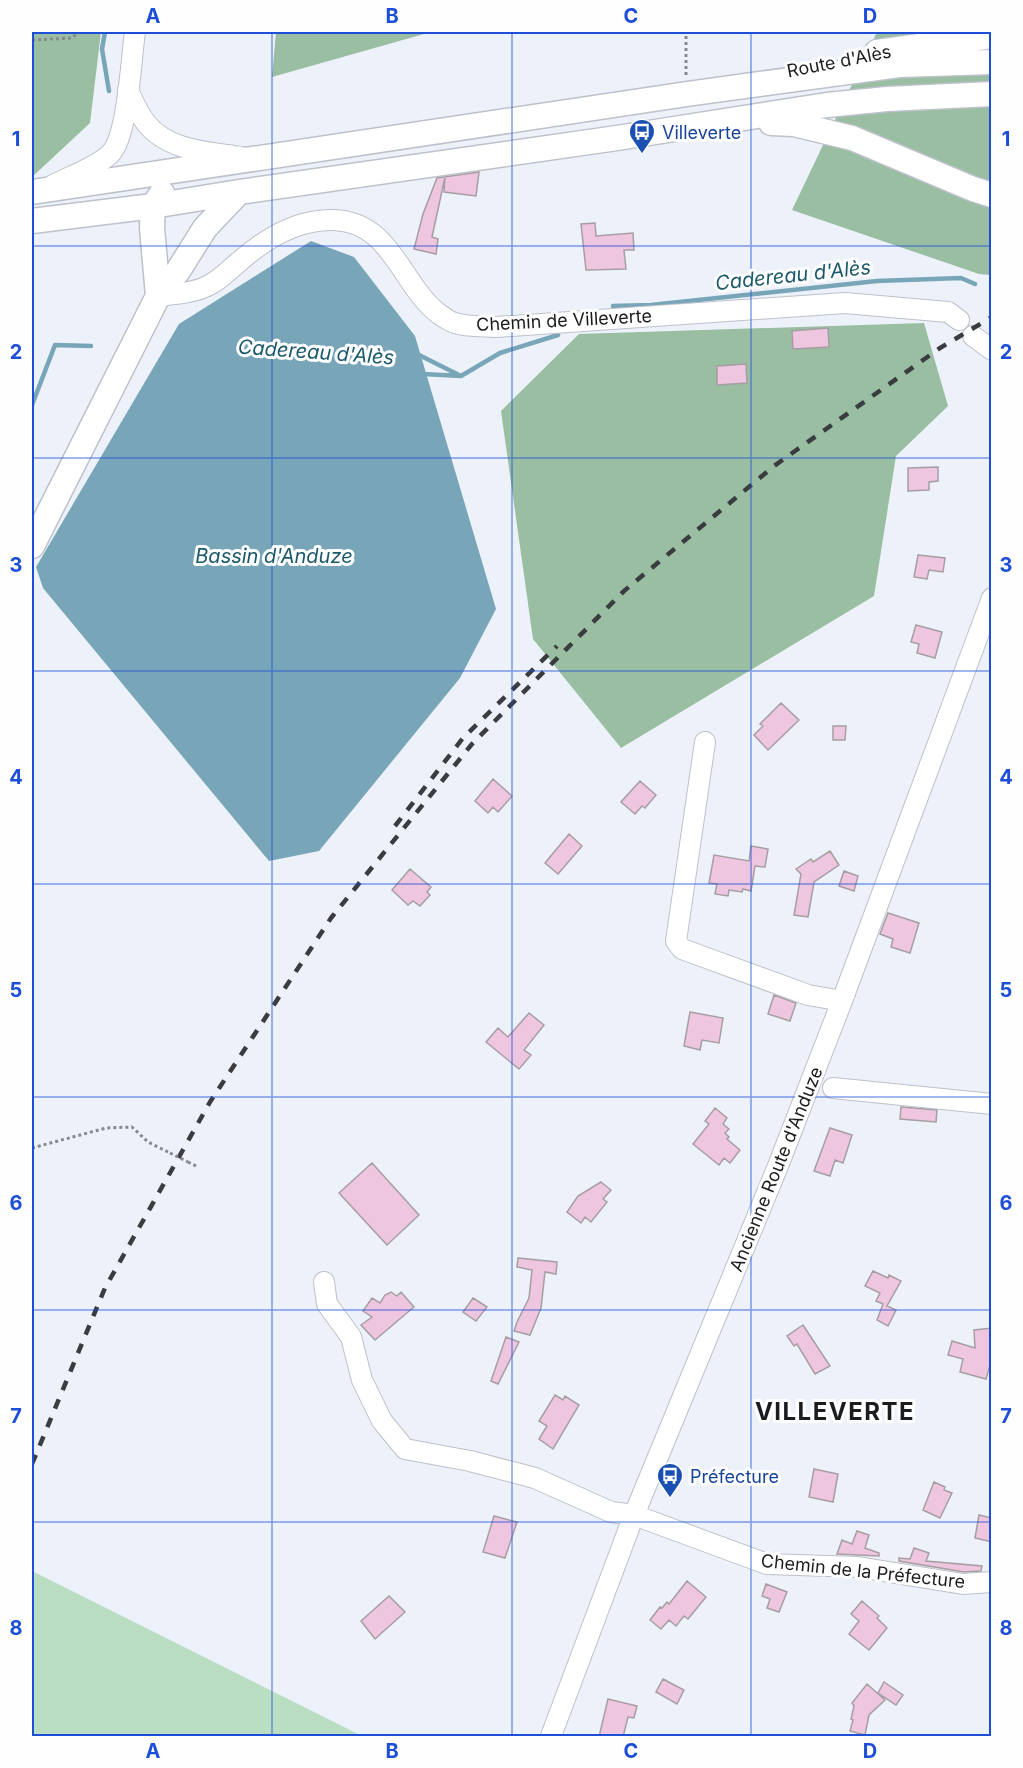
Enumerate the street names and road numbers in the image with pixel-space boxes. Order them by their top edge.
street label: Route d'Alès [785,41,893,81]
street label: Chemin de Villeverte [476,305,652,335]
street label: Ancienne Route d'Anduze [725,1064,827,1274]
street label: Chemin de la Préfecture [760,1550,966,1592]

